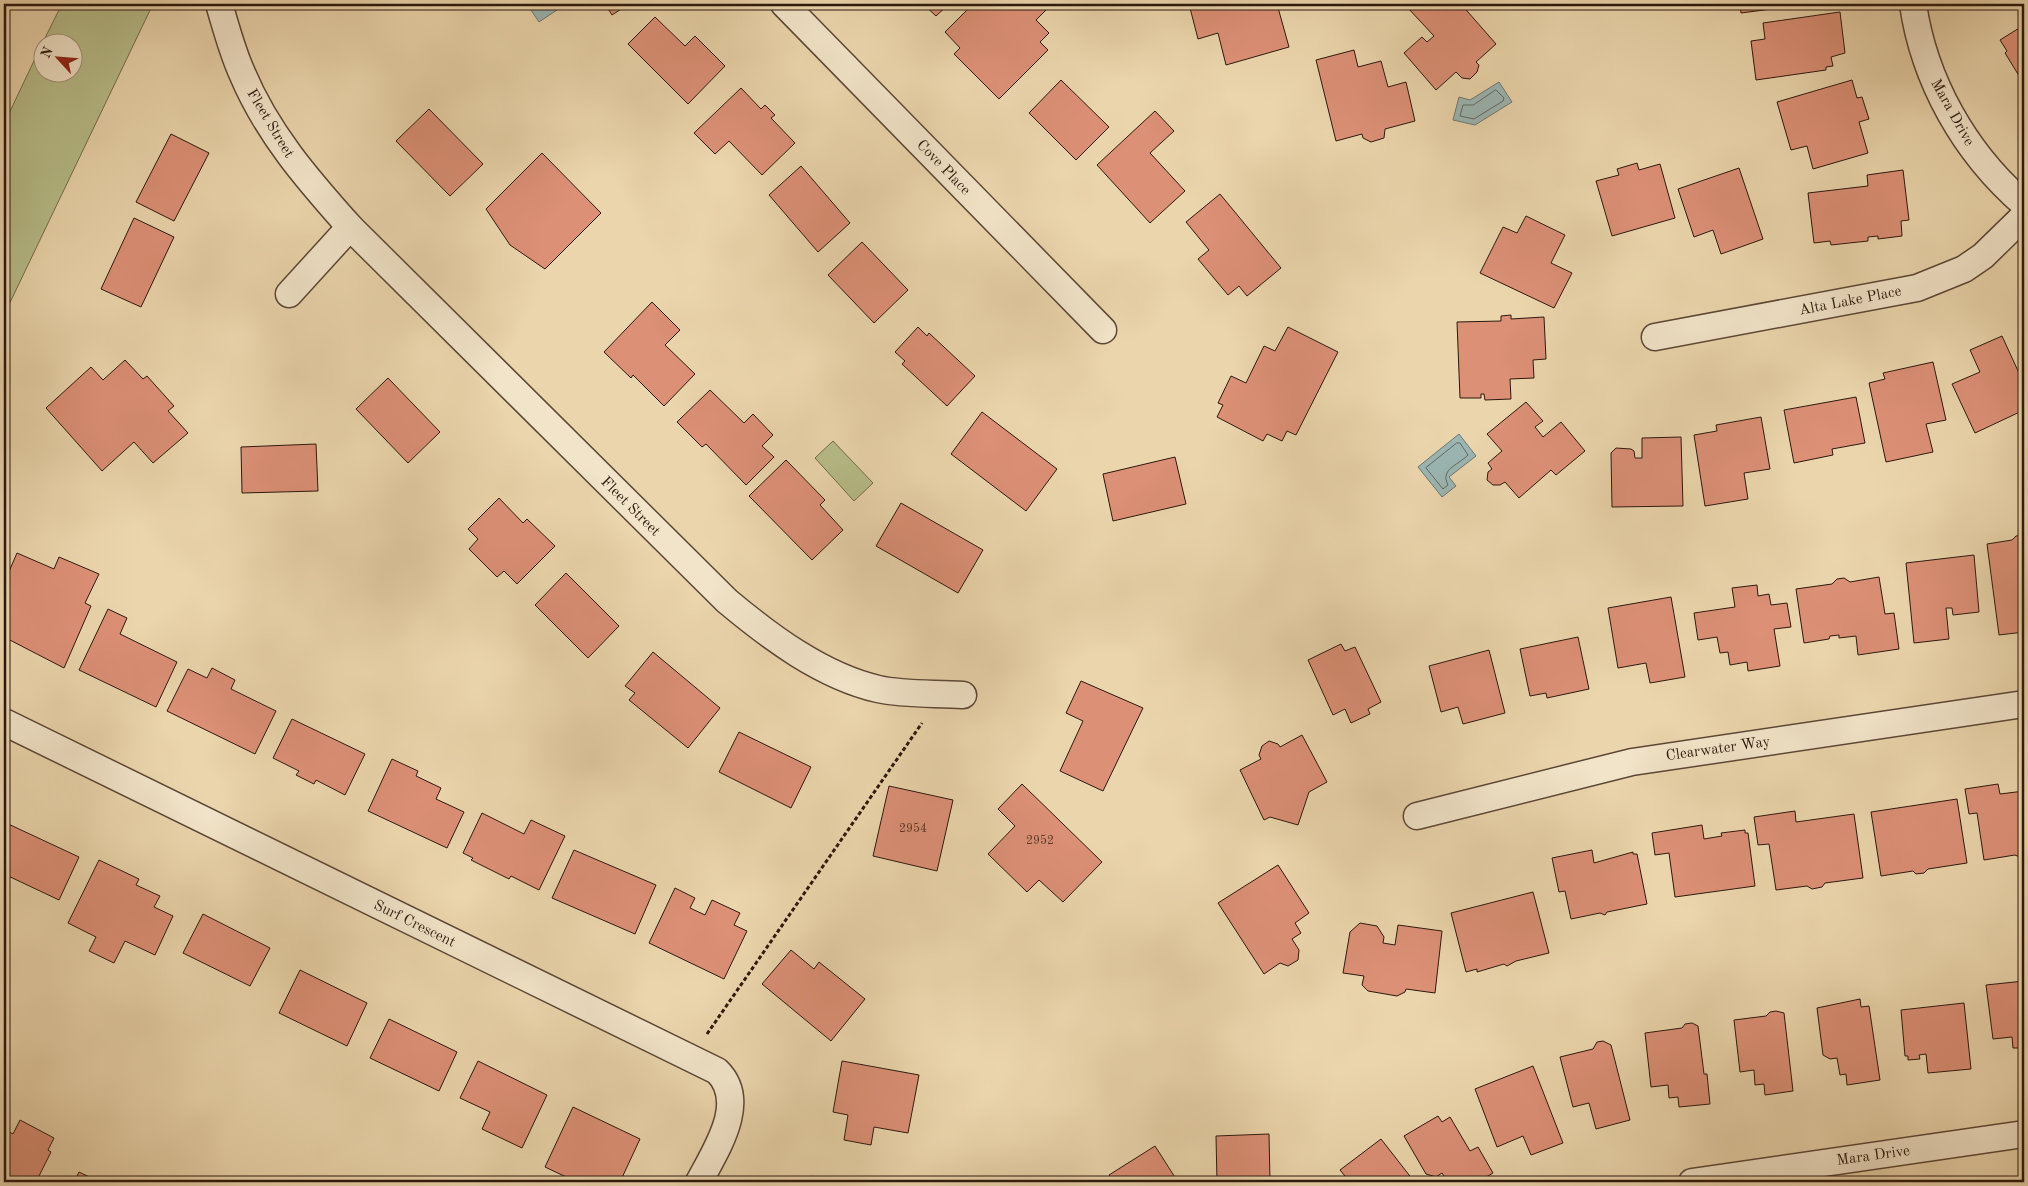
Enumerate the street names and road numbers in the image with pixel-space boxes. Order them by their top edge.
street label: Mara Drive [1927,77,1976,149]
street label: Fleet Street [243,87,296,161]
street label: Cove Place [913,138,973,199]
street label: Alta Lake Place [1798,284,1903,319]
street label: Fleet Street [597,474,663,540]
street label: Clearwater Way [1665,735,1772,764]
street label: Surf Crescent [371,898,458,951]
street label: Mara Drive [1836,1144,1911,1169]

